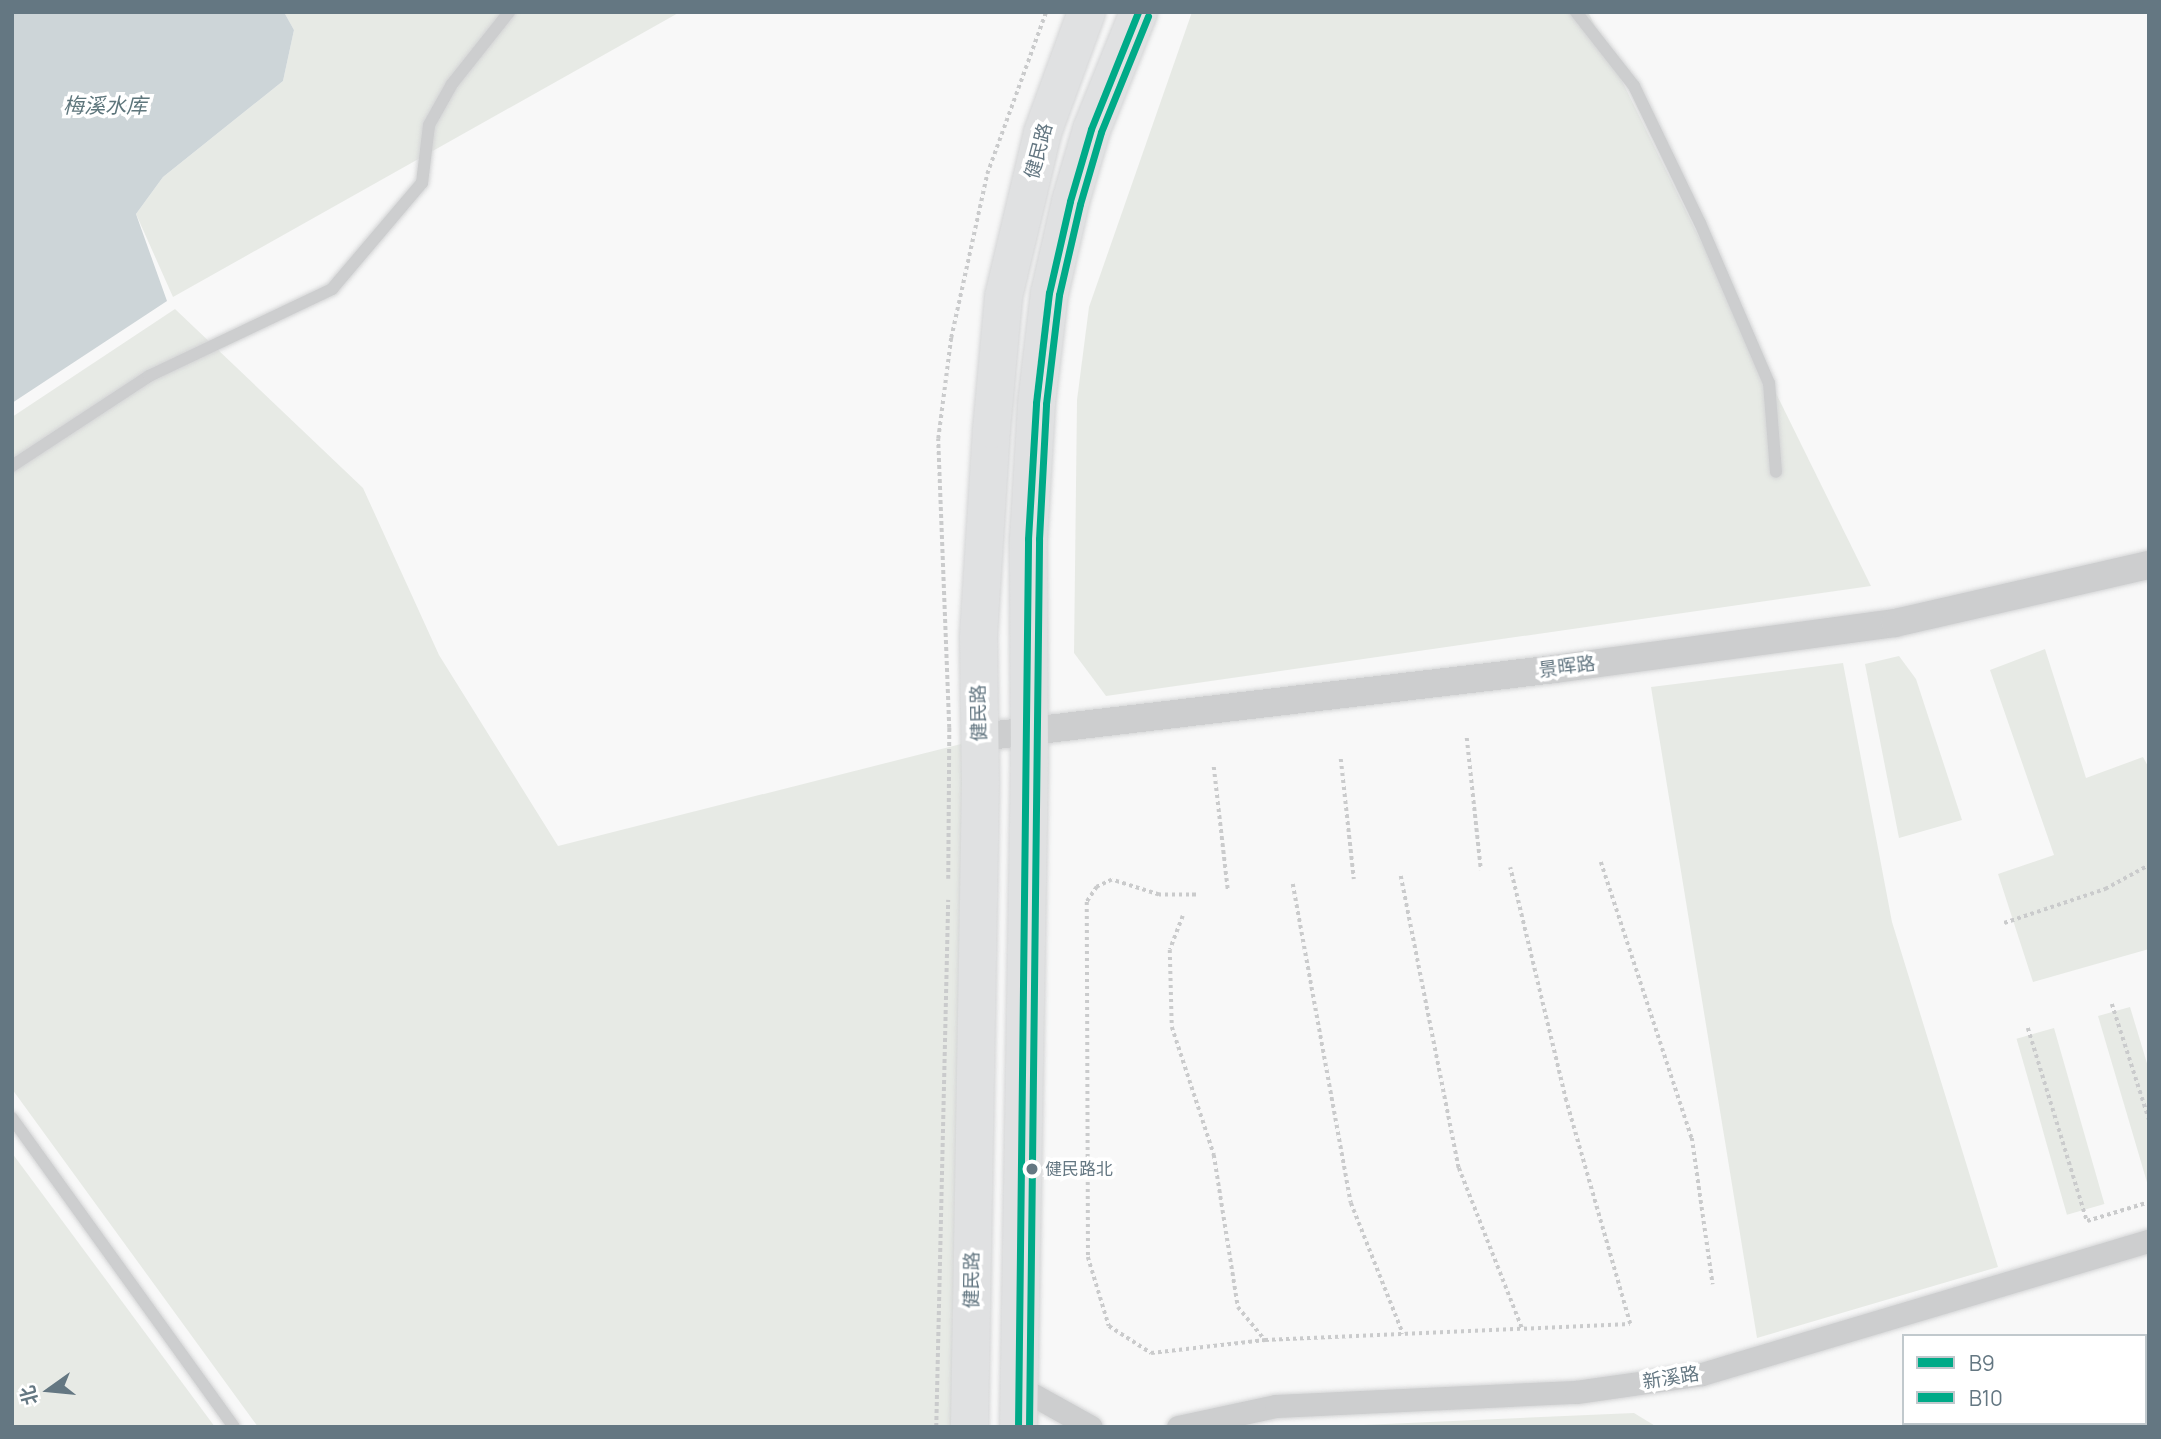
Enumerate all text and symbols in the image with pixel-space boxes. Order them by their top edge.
water label: 梅溪水库 [63,92,147,118]
street label: 健民路 [1021,121,1057,181]
street label: 景晖路 [1537,652,1597,682]
street label: 健民路 [967,684,991,742]
place label: 健民路北 [1045,1159,1113,1179]
marker: 健民路北 [1025,1162,1039,1176]
street label: 健民路 [960,1251,984,1309]
legend [1902,1334,2147,1425]
text: B9 [1969,1349,1995,1377]
north arrow [14,1355,84,1425]
street label: 新溪路 [1641,1362,1701,1394]
text: 北 [14,1383,44,1408]
text: B10 [1969,1384,2003,1412]

